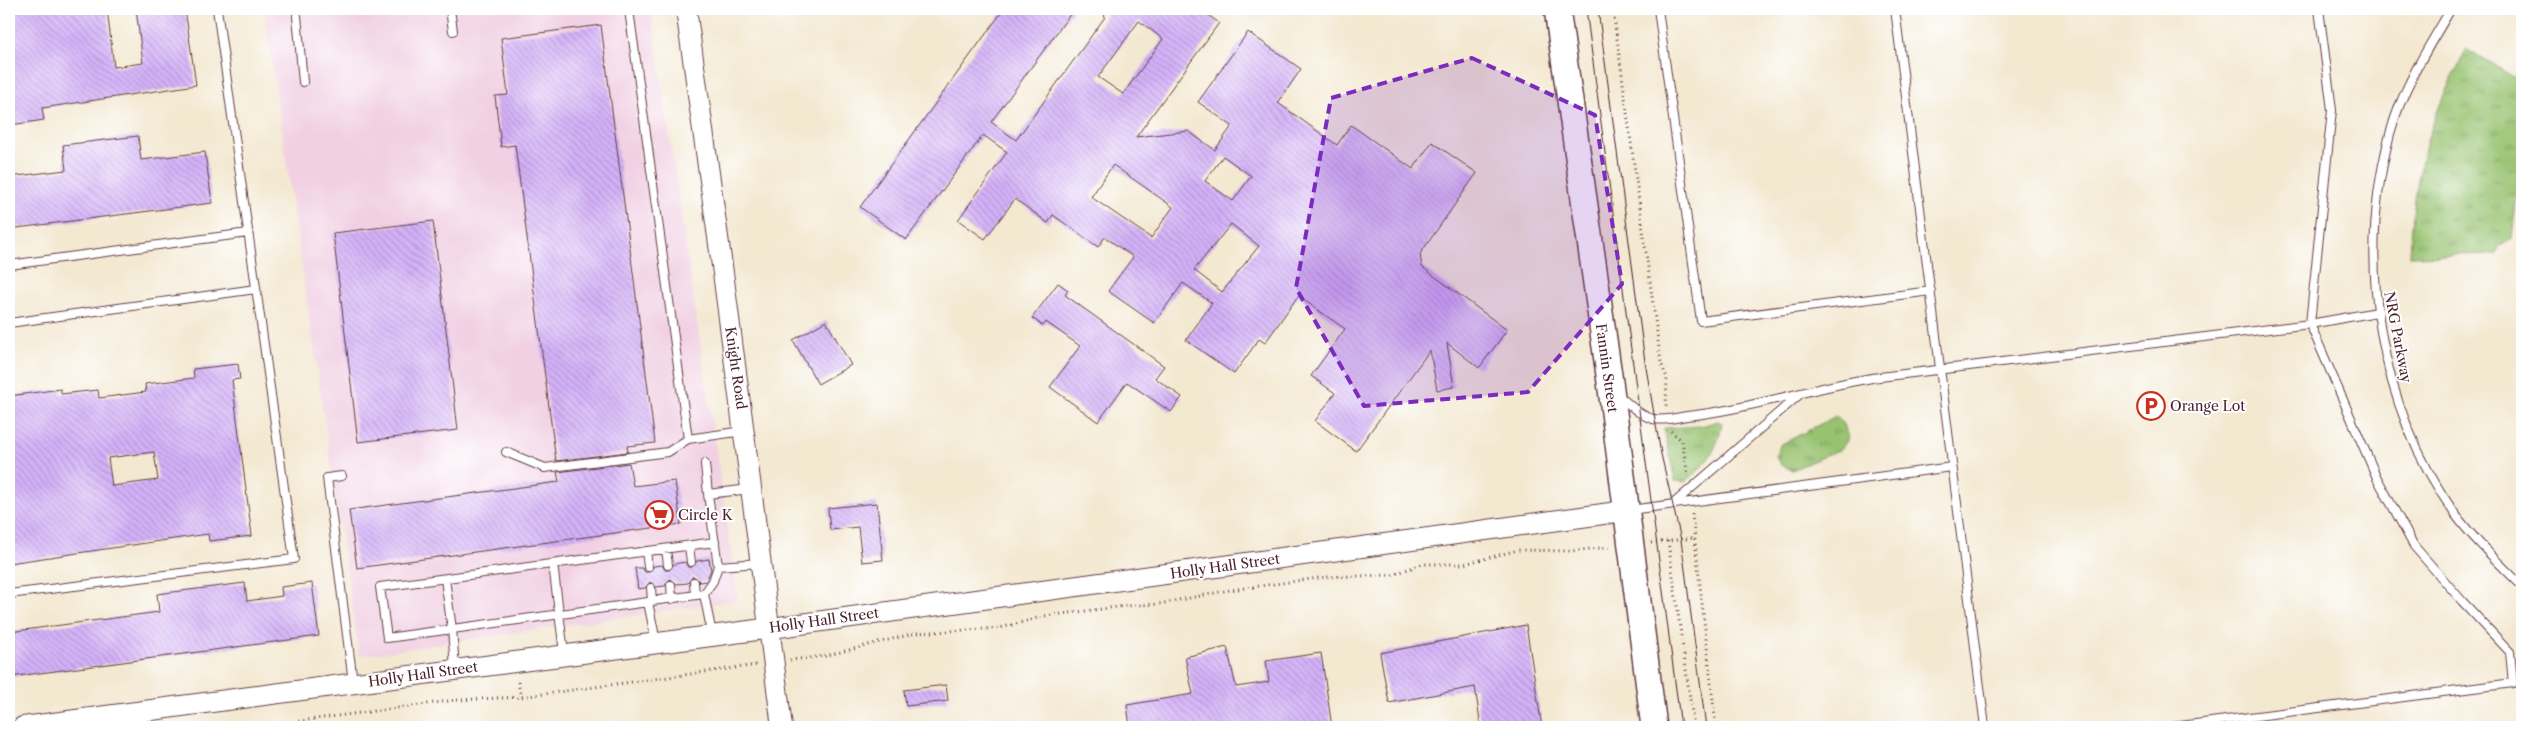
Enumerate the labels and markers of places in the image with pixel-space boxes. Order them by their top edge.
parking icon: Orange Lot [2136,391,2166,421]
place label: Orange Lot [2170,397,2245,415]
supermarket icon: Circle K [644,500,674,530]
place label: Circle K [678,506,734,524]

